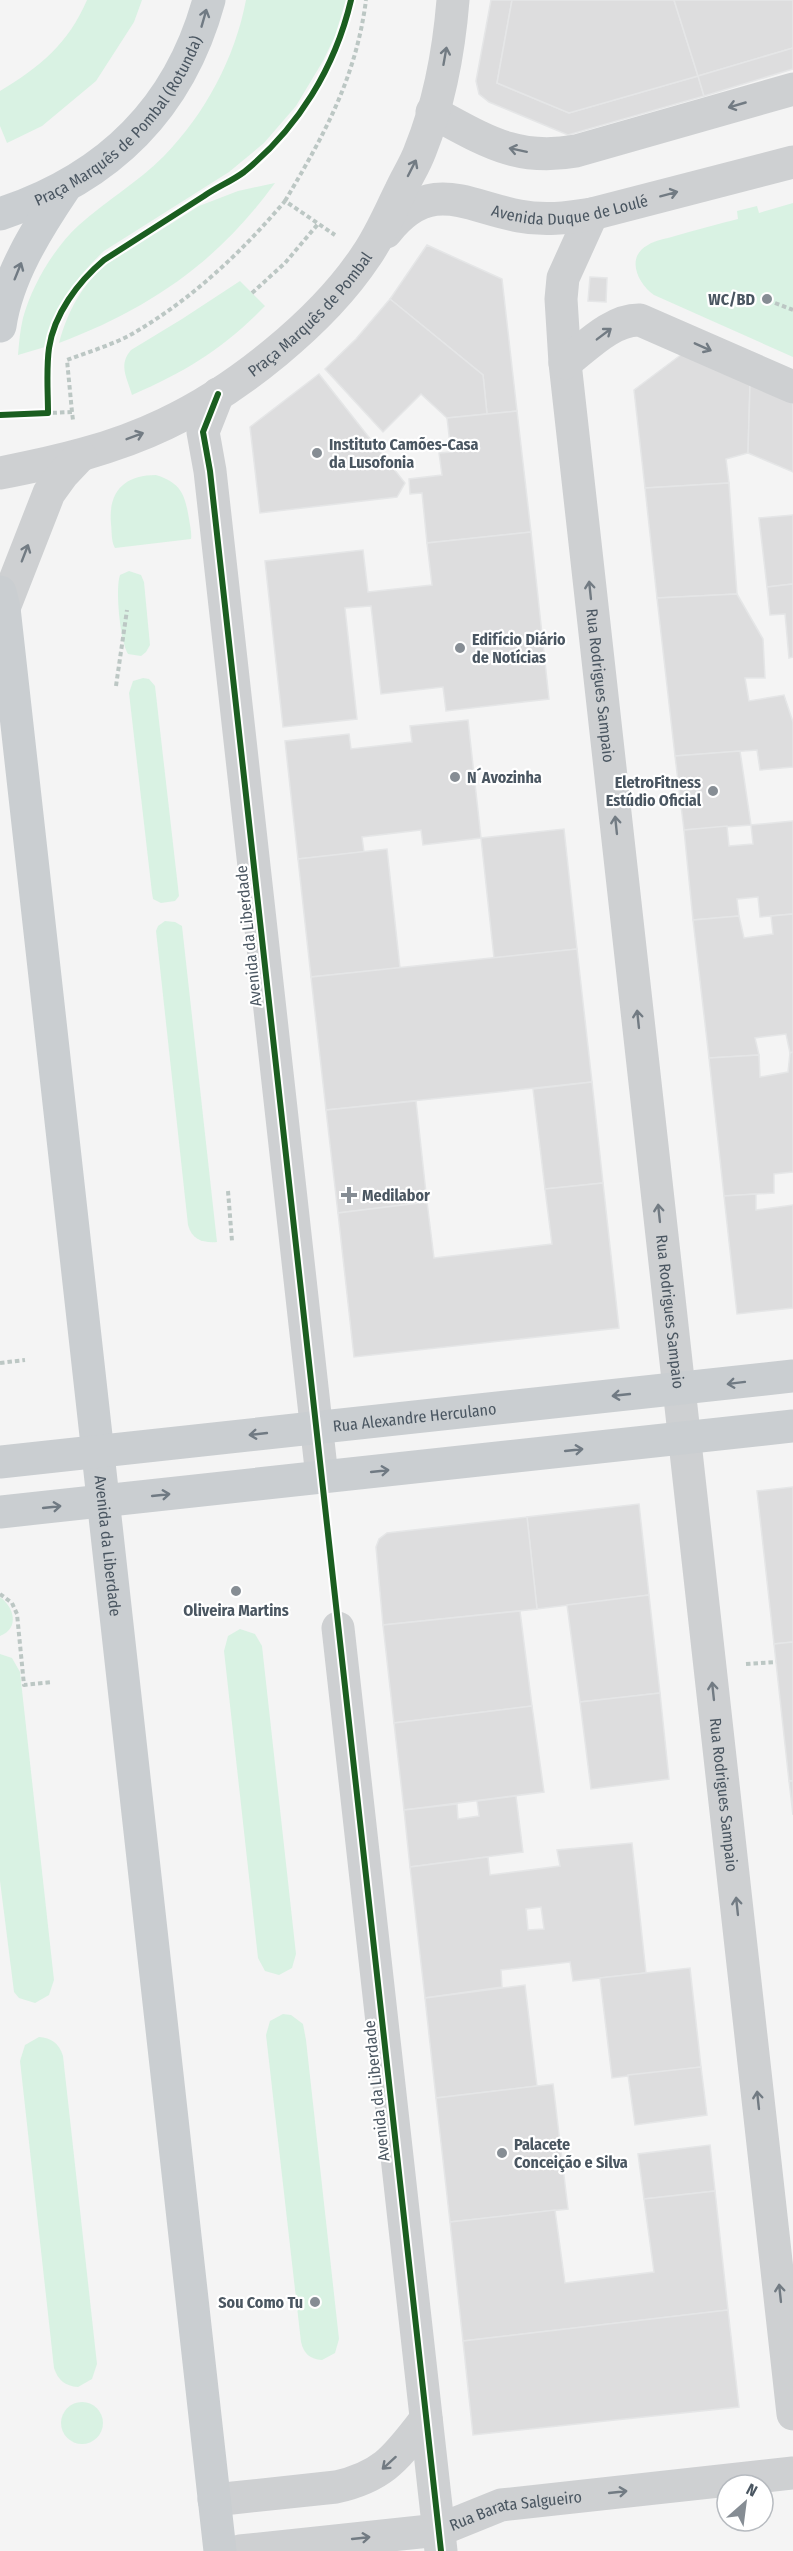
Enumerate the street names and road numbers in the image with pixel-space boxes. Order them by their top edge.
street label: Praça Marquês de Pombal (Rotunda) [31,33,206,210]
street label: Avenida Duque de Loulé [489,191,650,229]
street label: Praça Marquês de Pombal [244,248,376,381]
street label: Rua Rodrigues Sampaio [582,608,618,764]
street label: Avenida da Liberdade [232,864,265,1007]
street label: Rua Rodrigues Sampaio [652,1234,688,1390]
street label: Rua Alexandre Herculano [332,1399,497,1436]
street label: Avenida da Liberdade [90,1474,125,1617]
street label: Rua Rodrigues Sampaio [706,1717,742,1873]
street label: Avenida da Liberdade [360,2019,393,2162]
street label: Rua Barata Salgueiro [447,2487,583,2535]

